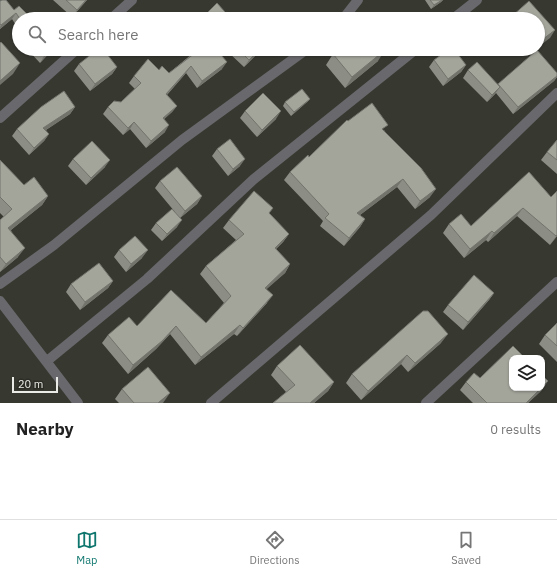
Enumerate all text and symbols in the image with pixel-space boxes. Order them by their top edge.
search box [12,12,545,56]
icon: search [26,23,48,45]
text: Search here [58,25,138,44]
map controls [509,355,545,391]
button: layers [509,355,545,391]
scale bar [12,375,58,394]
text: 20 m [18,377,43,391]
text: Nearby [16,418,74,440]
text: 0 results [490,421,541,438]
tab: Map [76,529,98,567]
tab: Directions [250,529,300,567]
tab: Saved [451,529,481,567]

